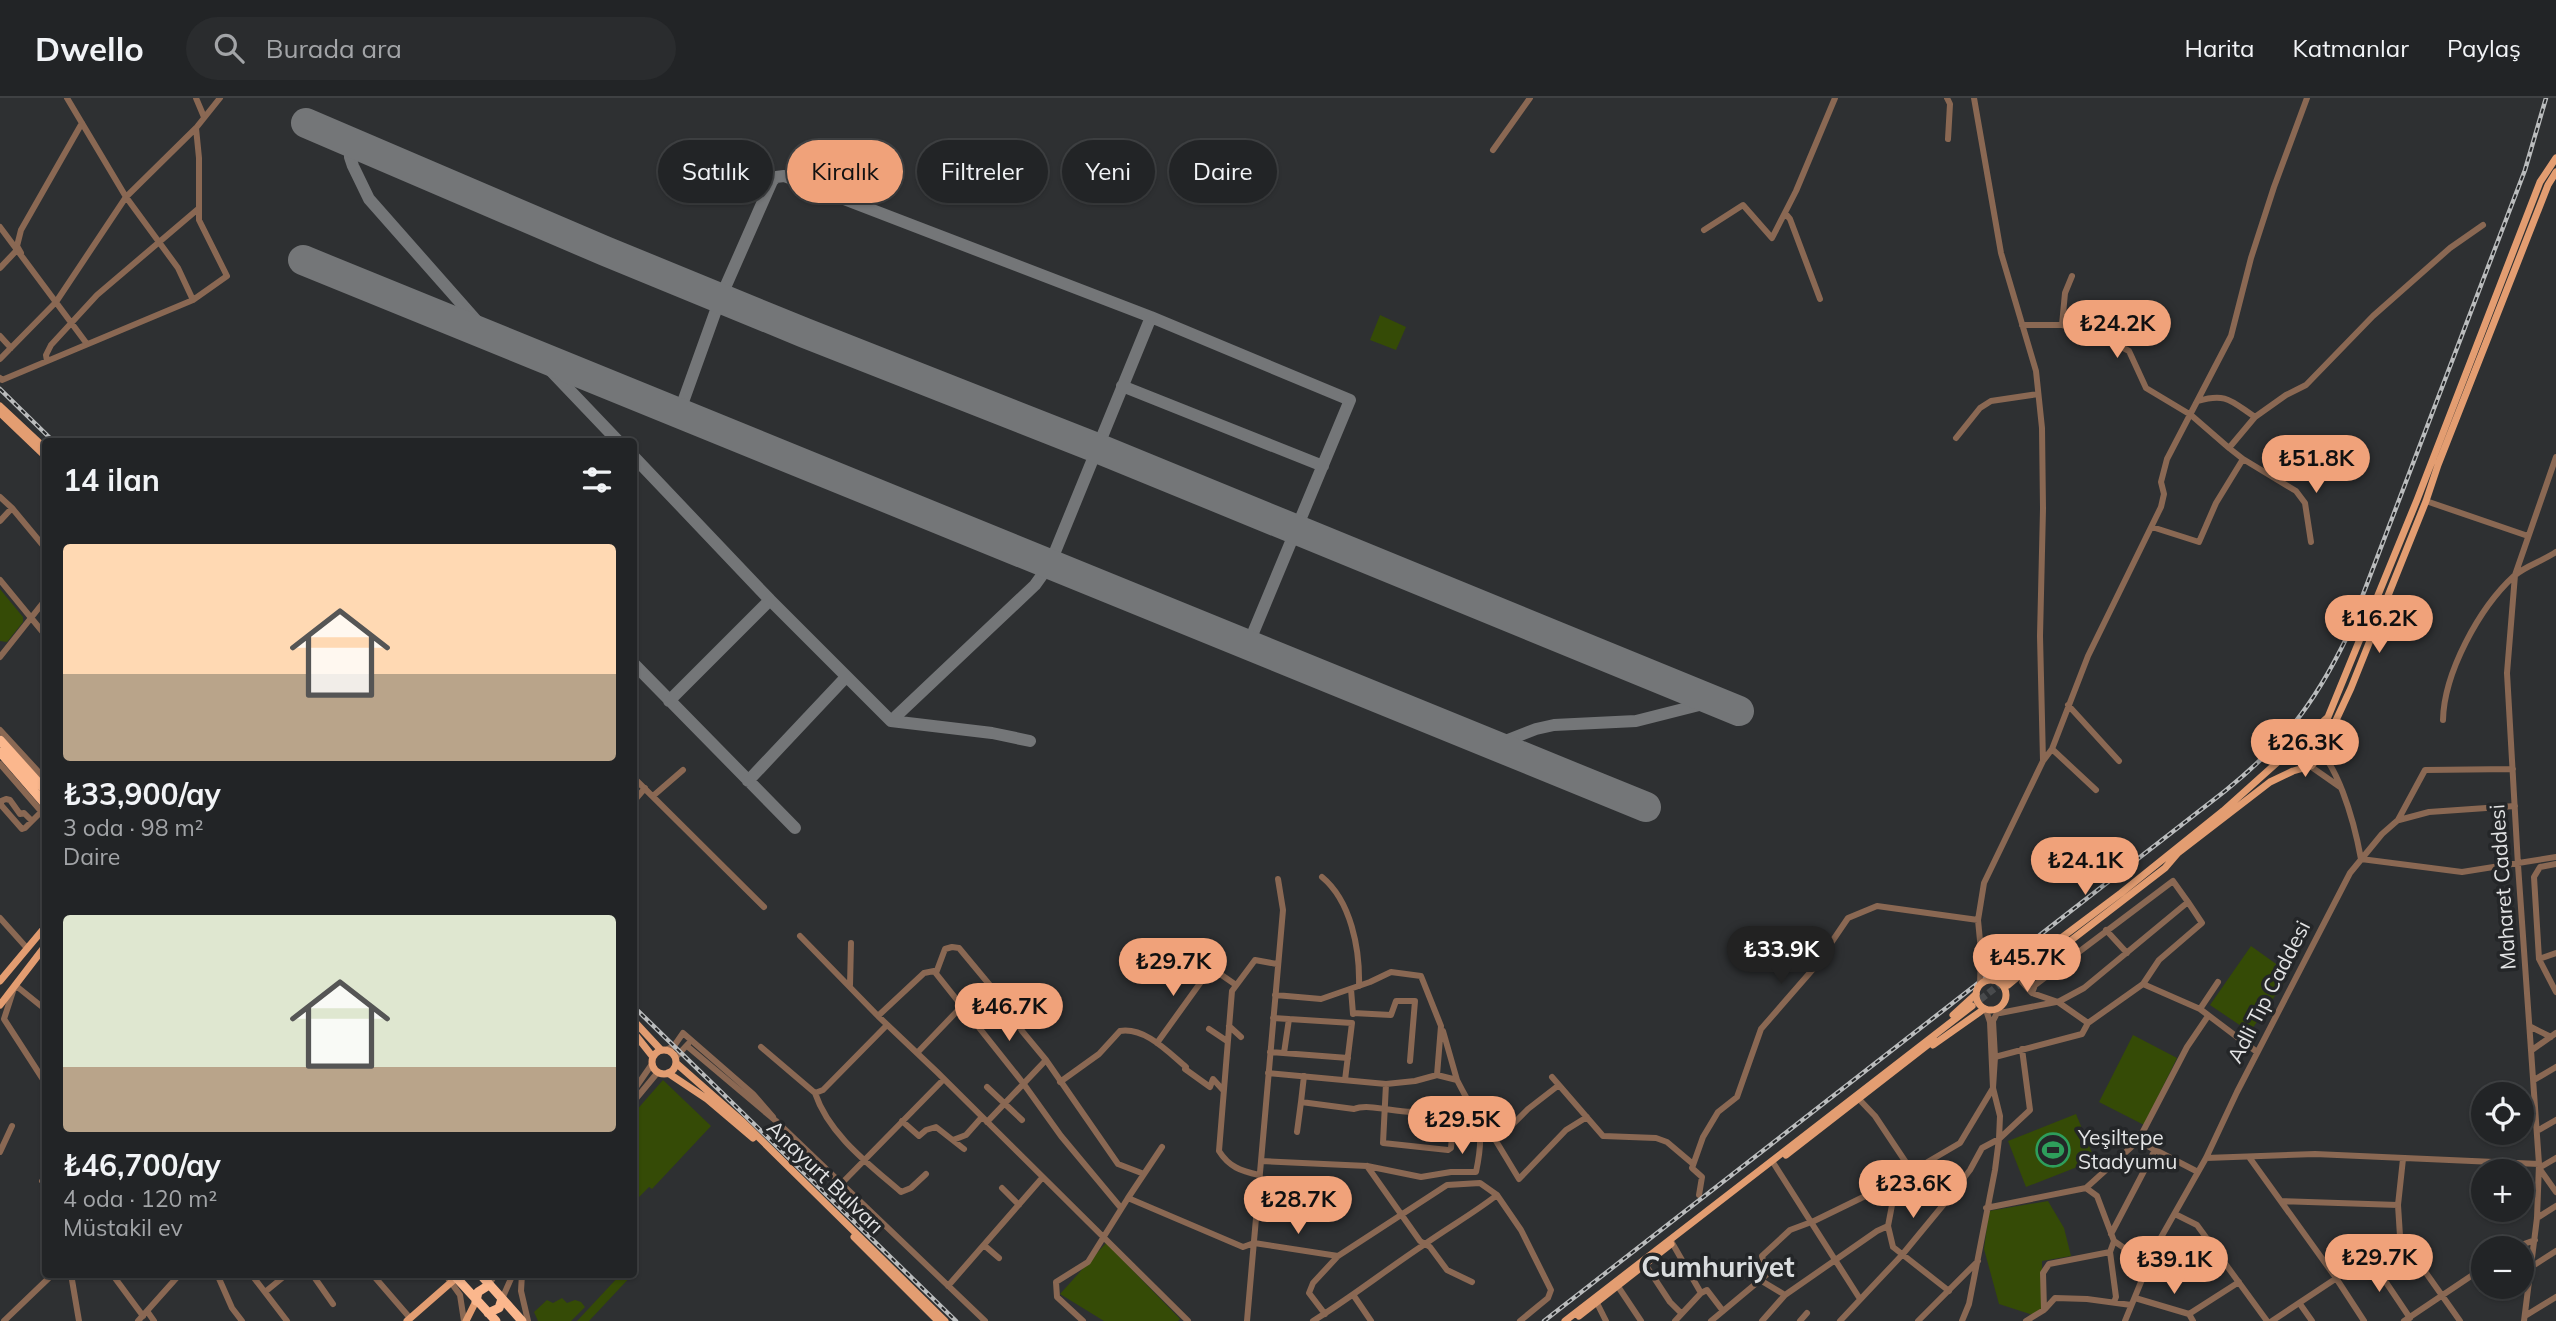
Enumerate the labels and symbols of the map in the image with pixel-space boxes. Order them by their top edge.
pin: ₺24.2K [2060,300,2174,360]
pin: ₺51.8K [2259,436,2373,495]
pin: ₺16.2K [2322,596,2436,655]
pin: ₺26.3K [2248,720,2362,779]
street label: Maharet Caddesi [2483,803,2521,971]
pin: ₺24.1K [2028,838,2142,897]
street label: Adli Tıp Caddesi [2221,916,2315,1067]
pin: ₺33.9K [1724,926,1838,986]
pin: ₺45.7K [1970,934,2084,994]
pin: ₺29.7K [1116,939,1230,998]
pin: ₺46.7K [952,984,1066,1043]
pin: ₺29.5K [1405,1096,1519,1156]
street label: Anayurt Bulvarı [762,1114,889,1238]
place label: Yeşiltepe Stadyumu [2077,1124,2177,1174]
sports icon: Yeşiltepe Stadyumu [2034,1131,2072,1169]
pin: ₺23.6K [1856,1160,1970,1220]
pin: ₺28.7K [1241,1176,1355,1236]
pin: ₺29.7K [2322,1234,2436,1294]
pin: ₺39.1K [2117,1236,2231,1296]
district label: Cumhuriyet [1641,1249,1795,1284]

